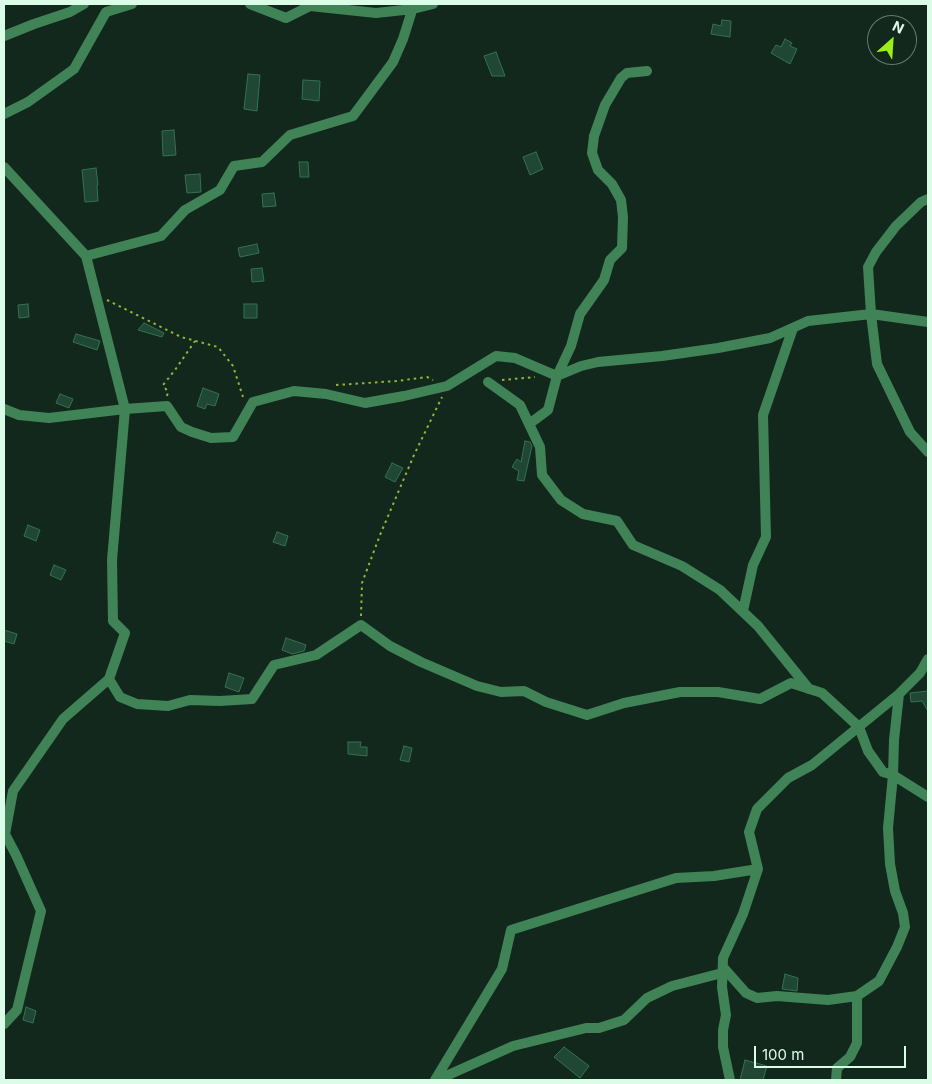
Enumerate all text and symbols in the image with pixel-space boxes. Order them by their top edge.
north arrow [867,15,917,65]
text: N [890,17,907,37]
scale bar [757,1036,910,1068]
text: 100 m [762,1045,804,1064]

